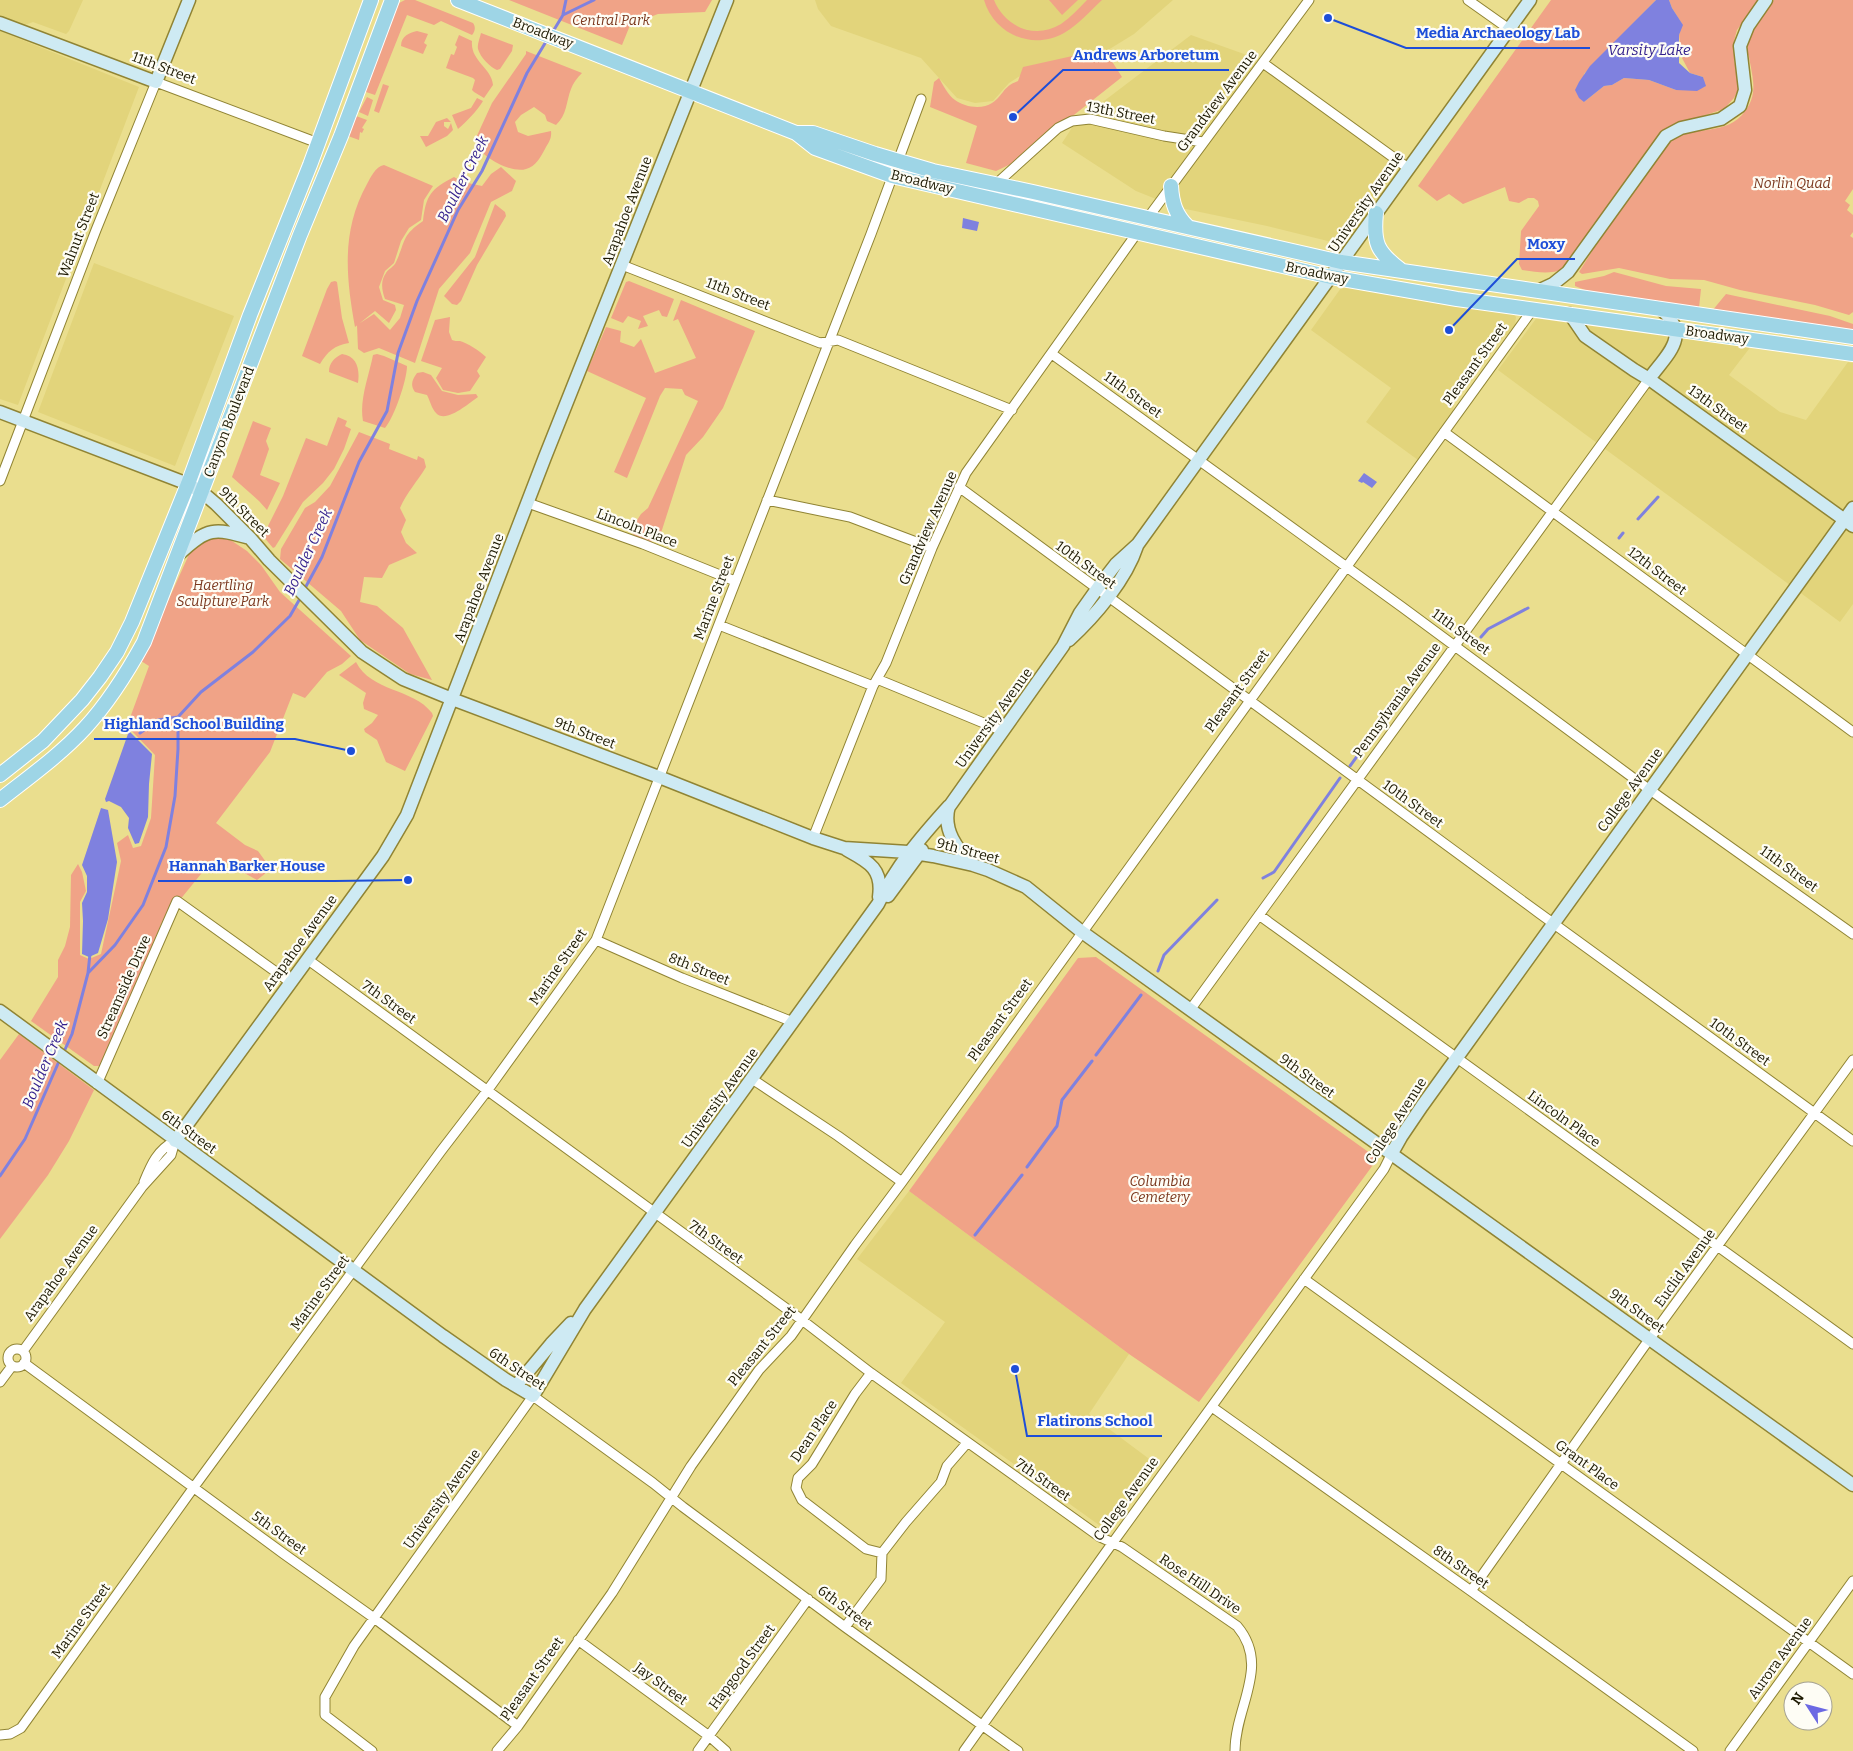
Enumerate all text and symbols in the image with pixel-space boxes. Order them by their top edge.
park label: Central Park [572,12,650,29]
street label: Broadway [510,14,576,53]
callout: Media Archaeology Lab [1406,18,1590,48]
text: Media Archaeology Lab [1416,24,1580,42]
callout: Andrews Arboretum [1063,40,1229,70]
water label: Varsity Lake [1608,41,1691,59]
text: Andrews Arboretum [1073,46,1220,64]
street label: Grandview Avenue [1173,47,1261,155]
street label: 11th Street [130,48,198,88]
street label: 13th Street [1085,98,1157,128]
water label: Boulder Creek [434,132,493,225]
street label: University Avenue [1325,148,1407,256]
street label: Arapahoe Avenue [598,154,656,268]
street label: Broadway [889,166,956,198]
park label: Norlin Quad [1753,175,1831,192]
street label: Walnut Street [55,190,103,280]
callout: Moxy [1517,229,1575,259]
text: Moxy [1527,235,1566,253]
street label: Broadway [1284,258,1351,288]
street label: 11th Street [704,274,772,314]
street label: Pleasant Street [1439,319,1511,409]
street label: Broadway [1684,322,1750,348]
street label: Canyon Boulevard [200,364,258,480]
street label: 11th Street [1101,368,1165,422]
street label: 13th Street [1685,382,1751,436]
street label: Grandview Avenue [895,468,961,588]
street label: 9th Street [215,483,273,541]
water label: Boulder Creek [280,505,336,598]
street label: Lincoln Place [594,505,680,551]
street label: Arapahoe Avenue [450,531,508,645]
street label: 10th Street [1052,537,1120,593]
street label: 12th Street [1624,543,1690,599]
street label: Marine Street [690,553,738,643]
park label: Haertling Sculpture Park [177,577,270,610]
street label: 11th Street [1429,605,1493,659]
street label: Pennsylvania Avenue [1349,639,1445,761]
street label: Pleasant Street [1201,646,1273,736]
street label: University Avenue [952,665,1036,771]
callout: Highland School Building [94,709,295,739]
street label: 9th Street [552,714,618,752]
text: Highland School Building [104,715,285,733]
street label: College Avenue [1594,745,1666,835]
street label: 10th Street [1379,776,1447,832]
street label: 9th Street [935,834,1001,868]
street label: 11th Street [1757,842,1821,896]
callout: Hannah Barker House [158,851,335,881]
text: Hannah Barker House [169,857,325,875]
street label: Arapahoe Avenue [259,891,341,995]
street label: Marine Street [526,926,590,1008]
street label: Streamside Drive [93,932,155,1042]
street label: 8th Street [666,949,732,989]
street label: Pleasant Street [964,975,1036,1065]
street label: 7th Street [359,977,419,1027]
street label: 10th Street [1706,1014,1774,1070]
water label: Boulder Creek [18,1016,72,1111]
street label: University Avenue [678,1045,762,1151]
street label: 9th Street [1276,1050,1338,1102]
street label: College Avenue [1362,1075,1430,1167]
street label: Lincoln Place [1524,1087,1604,1151]
street label: 6th Street [158,1106,220,1158]
park label: Columbia Cemetery [1129,1173,1191,1206]
street label: 7th Street [686,1217,746,1267]
street label: Arapahoe Avenue [20,1221,102,1325]
street label: Euclid Avenue [1651,1226,1719,1310]
street label: Marine Street [287,1252,353,1334]
street label: 9th Street [1606,1285,1668,1337]
street label: Pleasant Street [725,1303,799,1389]
street label: 6th Street [486,1344,548,1394]
street label: Dean Place [787,1397,841,1465]
callout: Flatirons School [1027,1406,1162,1436]
text: Flatirons School [1037,1412,1153,1430]
street label: Grant Place [1552,1436,1622,1494]
street label: University Avenue [400,1446,484,1552]
street label: College Avenue [1090,1454,1162,1544]
street label: 7th Street [1012,1455,1074,1505]
street label: 5th Street [248,1507,310,1559]
street label: 8th Street [1430,1542,1492,1592]
street label: Rose Hill Drive [1156,1550,1244,1618]
street label: Marine Street [48,1580,114,1662]
street label: 6th Street [814,1582,876,1634]
street label: Aurora Avenue [1744,1614,1816,1702]
street label: Hapgood Street [705,1621,779,1713]
street label: Pleasant Street [497,1634,567,1724]
street label: Jay Street [630,1659,691,1709]
north arrow [1783,1681,1833,1731]
text: N [1788,1689,1808,1708]

